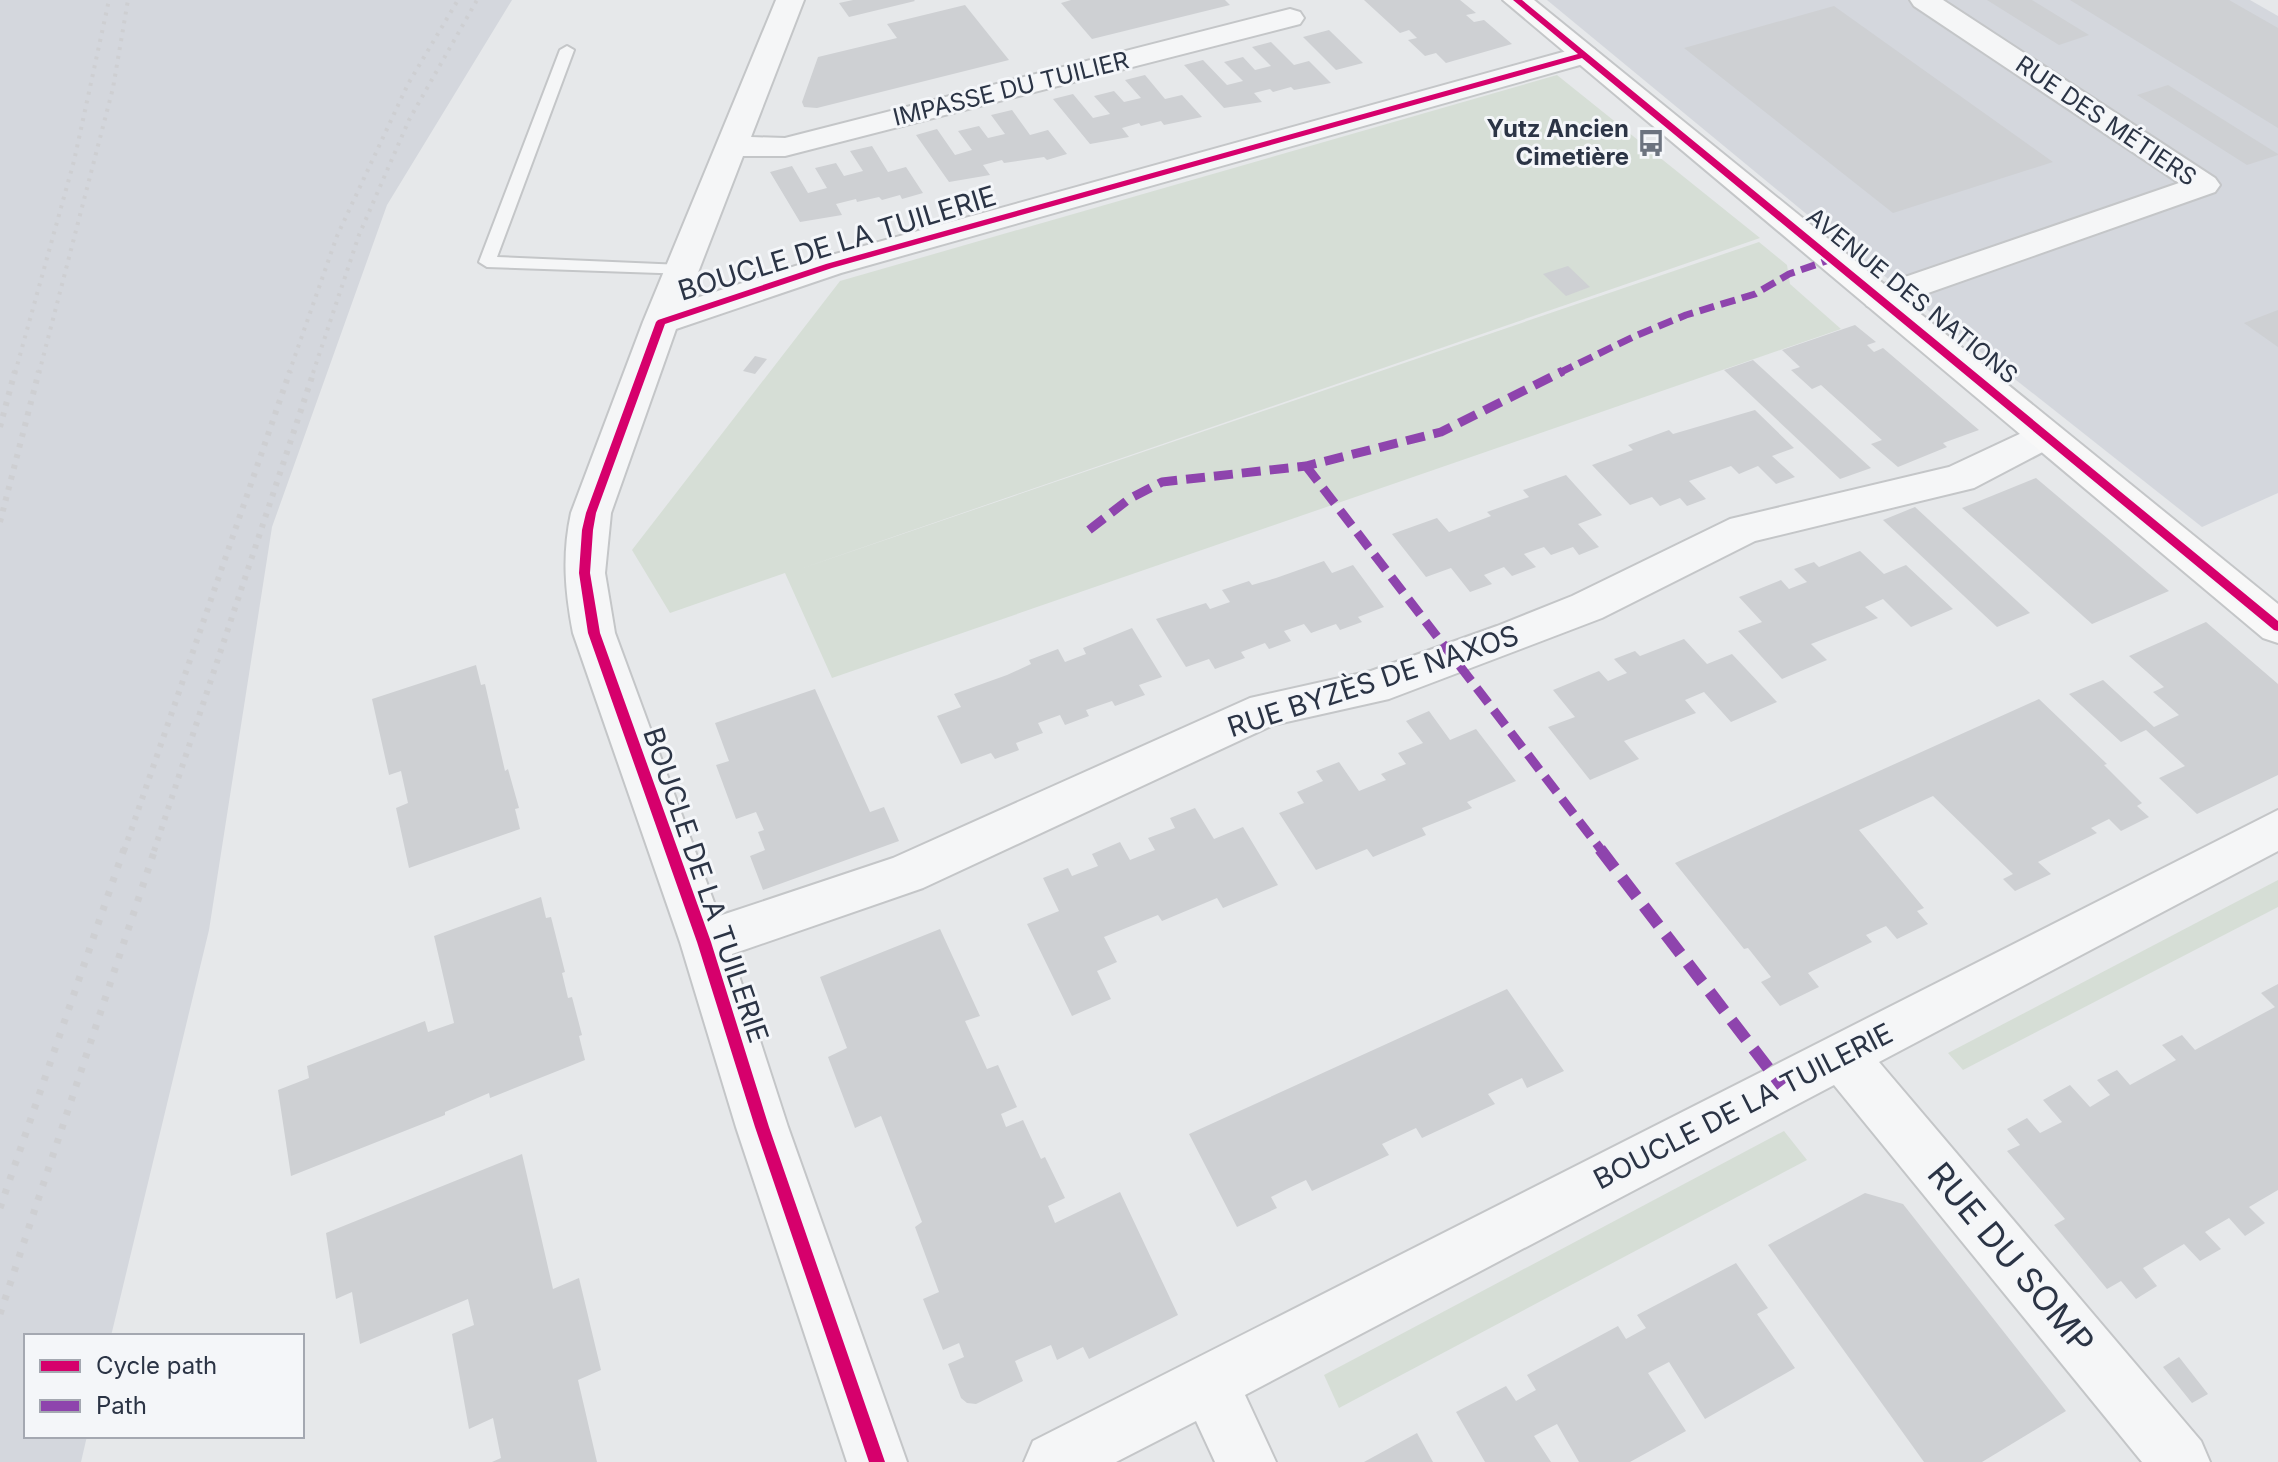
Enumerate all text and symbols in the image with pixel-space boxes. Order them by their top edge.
street label: IMPASSE DU TUILIER [890,45,1132,132]
street label: RUE DES MÉTIERS [2010,49,2203,192]
place label: Yutz Ancien Cimetière [1487,114,1629,171]
bus stop icon: Yutz Ancien Cimetière [1636,128,1666,158]
street label: BOUCLE DE LA TUILERIE [674,178,1000,308]
street label: AVENUE DES NATIONS [1801,201,2024,390]
street label: RUE BYZÈS DE NAXOS [1223,617,1523,744]
street label: BOUCLE DE LA TUILERIE [636,723,776,1047]
street label: BOUCLE DE LA TUILERIE [1588,1016,1898,1196]
street label: RUE DU SOMP [1920,1154,2103,1362]
legend [24,1334,304,1438]
text: Cycle path [96,1351,217,1380]
text: Path [96,1391,147,1420]

